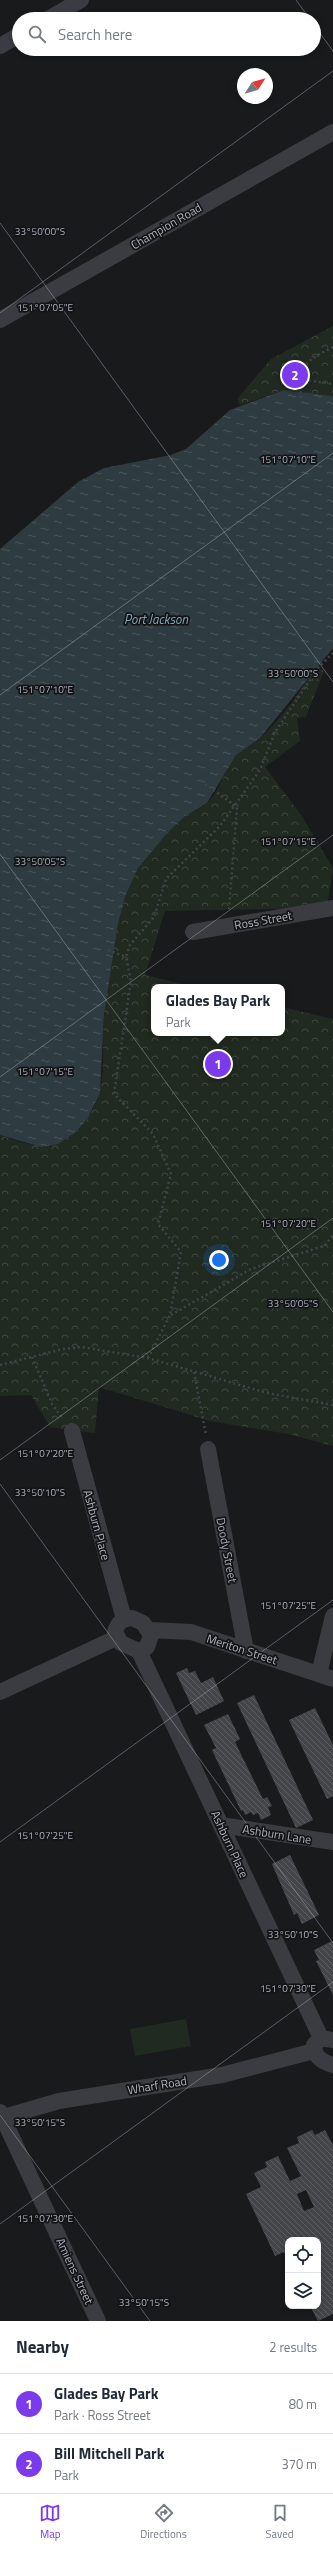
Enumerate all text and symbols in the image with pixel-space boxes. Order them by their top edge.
search box [12,12,321,56]
icon: search [26,23,48,45]
text: Search here [58,23,132,46]
north arrow [237,68,273,104]
street label: Champion Road [127,198,205,254]
text: 33°50'00"S [15,224,65,239]
text: 151°07'05"E [17,300,74,315]
pin: 2 [282,360,308,390]
text: 151°07'10"E [260,452,317,467]
water label: Port Jackson [124,609,189,629]
text: 33°50'00"S [268,666,318,681]
text: 151°07'10"E [17,682,74,697]
text: 151°07'15"E [260,834,317,849]
text: 33°50'05"S [15,854,65,869]
street label: Ross Street [233,905,294,934]
popup [151,984,285,1036]
text: Glades Bay Park [166,989,270,1012]
text: Park [166,1012,191,1032]
pin: 1 [205,1049,231,1079]
text: 151°07'15"E [17,1064,74,1079]
text: 151°07'20"E [260,1216,317,1231]
your location [209,1250,229,1270]
text: 33°50'05"S [268,1296,318,1311]
text: 151°07'20"E [17,1446,74,1461]
text: 33°50'10"S [15,1485,65,1500]
street label: Ashburn Place [78,1488,116,1562]
street label: Doody Street [211,1516,243,1585]
text: 151°07'25"E [260,1598,317,1613]
street label: Meriton Street [204,1629,281,1670]
street label: Ashburn Place [206,1807,254,1881]
street label: Ashburn Lane [241,1819,313,1849]
text: 151°07'25"E [17,1828,74,1843]
text: 33°50'10"S [268,1927,318,1942]
text: 151°07'30"E [260,1981,317,1996]
street label: Wharf Road [126,2071,188,2099]
text: 33°50'15"S [15,2115,65,2130]
text: 151°07'30"E [17,2211,74,2226]
street label: Amiens Street [51,2235,99,2308]
map controls [285,2237,321,2309]
button: locate [285,2237,321,2273]
button: layers [285,2273,321,2309]
text: 33°50'15"S [119,2295,169,2310]
text: Nearby [16,2334,69,2360]
text: 2 results [269,2337,317,2357]
text: Glades Bay Park [54,2382,158,2405]
text: 1 [25,2394,33,2414]
text: 80 m [289,2394,317,2414]
text: Park · Ross Street [54,2405,151,2425]
text: Bill Mitchell Park [54,2442,164,2465]
text: 2 [25,2454,33,2474]
text: 370 m [281,2454,317,2474]
text: Park [54,2465,79,2485]
tab: Map [39,2502,61,2542]
tab: Directions [140,2502,187,2542]
tab: Saved [266,2502,294,2542]

